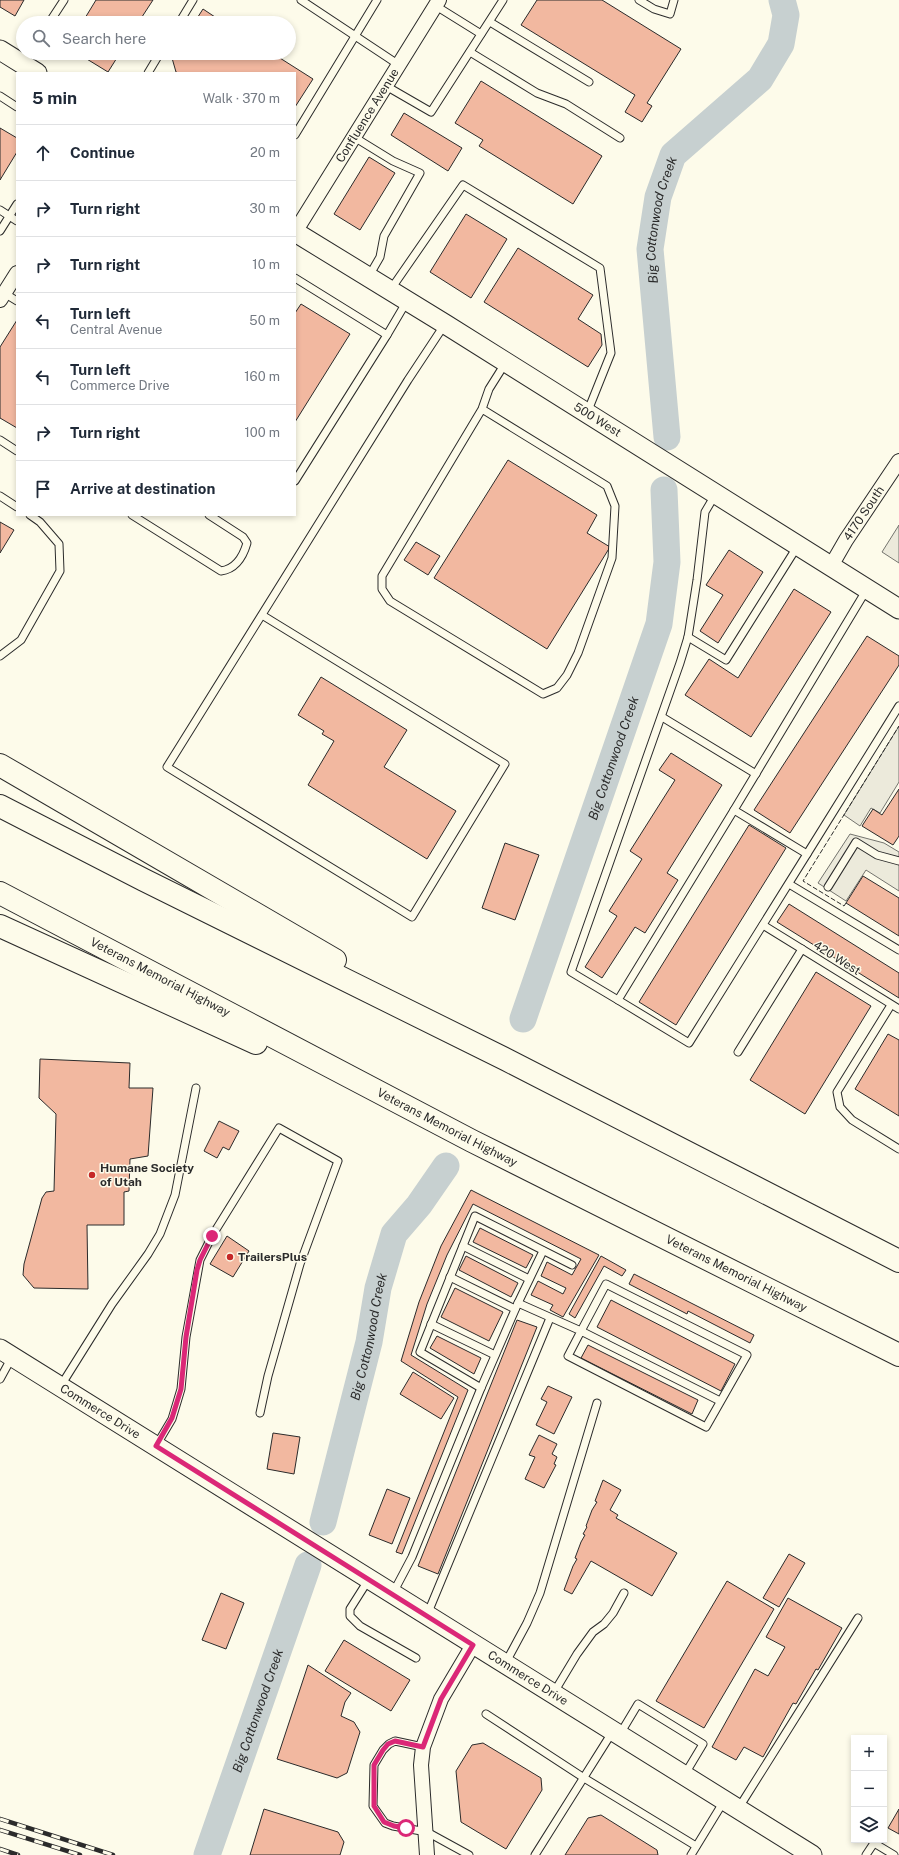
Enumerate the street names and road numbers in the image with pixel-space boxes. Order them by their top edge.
street label: Confluence Avenue [333,66,402,165]
street label: 500 West [571,400,624,440]
street label: 4170 South [840,483,887,544]
street label: Veterans Memorial Highway [88,935,233,1020]
street label: 420 West [811,938,863,978]
street label: Veterans Memorial Highway [375,1085,520,1170]
street label: Veterans Memorial Highway [663,1232,810,1315]
street label: Commerce Drive [57,1381,143,1442]
street label: Commerce Drive [485,1648,571,1708]

